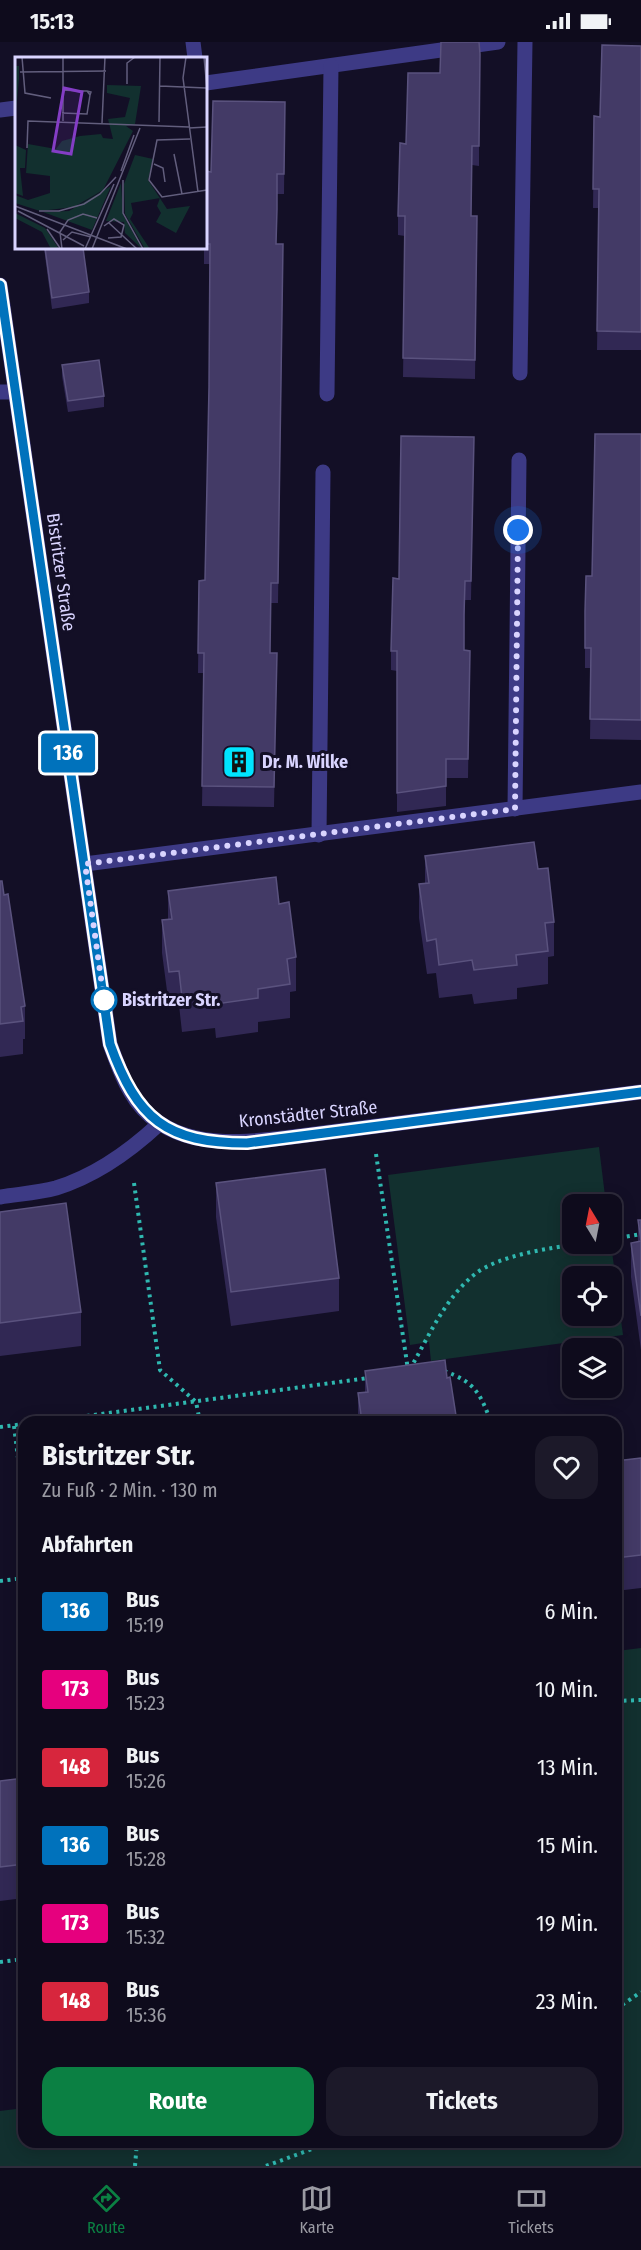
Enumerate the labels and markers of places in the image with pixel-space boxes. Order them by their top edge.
building icon: Dr. M. Wilke [221,744,257,780]
place label: Dr. M. Wilke [262,751,348,773]
marker: Bistritzer Str. [91,987,117,1013]
place label: Bistritzer Str. [122,989,220,1011]

